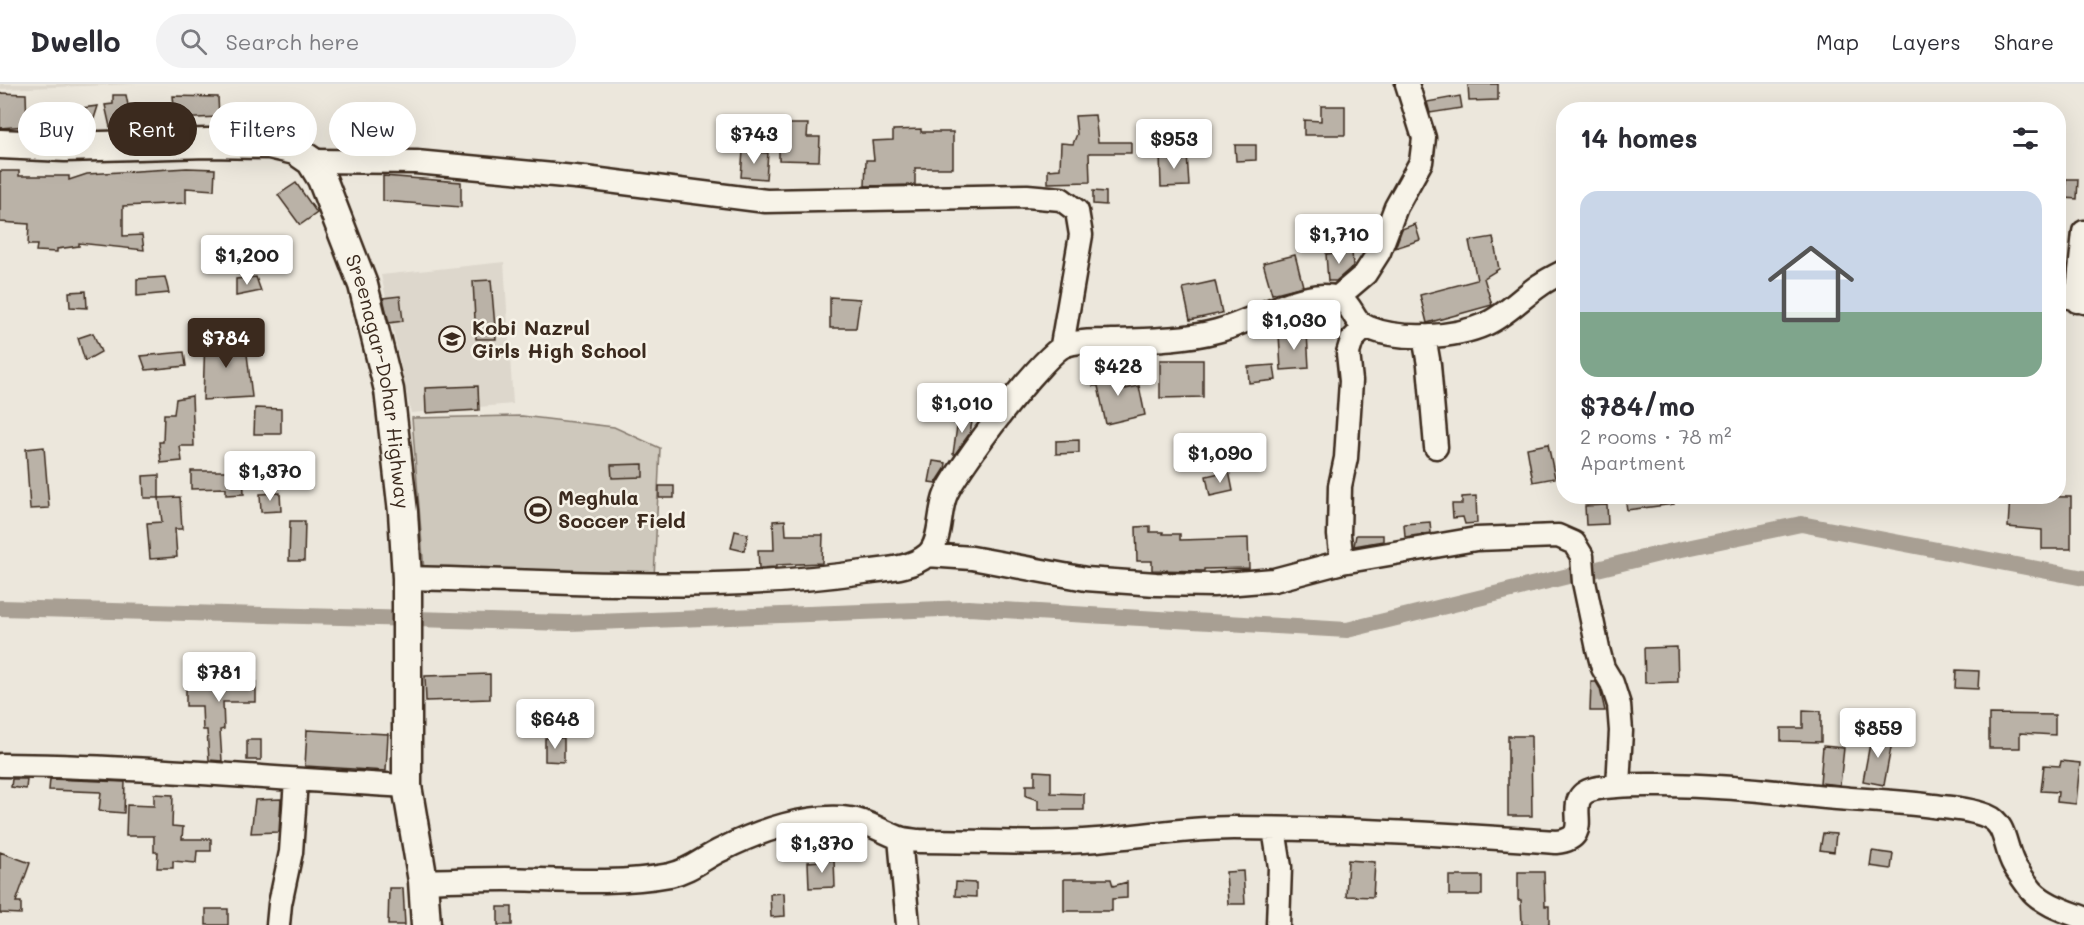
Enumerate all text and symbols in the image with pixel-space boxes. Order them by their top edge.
search box [156,14,576,68]
text: Dwello [30,23,120,59]
icon: search [177,25,210,58]
text: Search here [225,27,359,56]
text: Map [1816,28,1859,55]
text: Layers [1892,28,1961,55]
text: Share [1994,28,2054,55]
chip: Buy [18,102,96,156]
chip: Rent [108,102,197,156]
chip: Filters [209,102,317,156]
chip: New [329,102,416,156]
pin: $743 [718,114,790,165]
pin: $953 [1138,119,1210,170]
text: $743 [730,120,778,146]
text: 14 homes [1580,121,1698,155]
icon: filters [2009,122,2042,155]
text: $953 [1150,125,1198,151]
pin: $1,710 [1290,214,1388,265]
text: $1,710 [1309,220,1369,246]
icon: home [1757,230,1865,338]
pin: $1,200 [198,235,296,286]
text: $1,200 [215,241,279,267]
street label: Sreenagar-Dohar Highway [340,250,417,510]
pin: $1,030 [1245,300,1343,351]
text: $1,030 [1261,306,1327,332]
place label: Kobi Nazrul Girls High School [472,314,647,363]
pin: $784 [190,318,262,369]
text: $784 [202,324,250,350]
school or university icon: Kobi Nazrul Girls High School [437,324,467,354]
pin: $428 [1082,346,1154,397]
text: $428 [1094,352,1142,378]
pin: $1,010 [913,383,1011,434]
text: $1,010 [931,389,993,415]
text: $784/mo [1580,389,1695,423]
text: 2 rooms · 78 m² [1580,423,1732,449]
pin: $1,090 [1171,433,1269,484]
text: $1,090 [1187,439,1253,465]
text: Apartment [1580,449,1686,475]
pin: $1,370 [221,451,319,502]
text: $1,370 [238,457,302,483]
place label: Meghula Soccer Field [558,484,686,533]
sports icon: Meghula Soccer Field [523,495,553,525]
pin: $781 [183,652,255,703]
text: $781 [197,658,241,684]
pin: $648 [519,699,591,750]
text: $648 [530,705,580,731]
pin: $859 [1842,708,1914,759]
text: $859 [1854,714,1902,740]
pin: $1,370 [773,823,871,874]
text: $1,370 [790,829,854,855]

